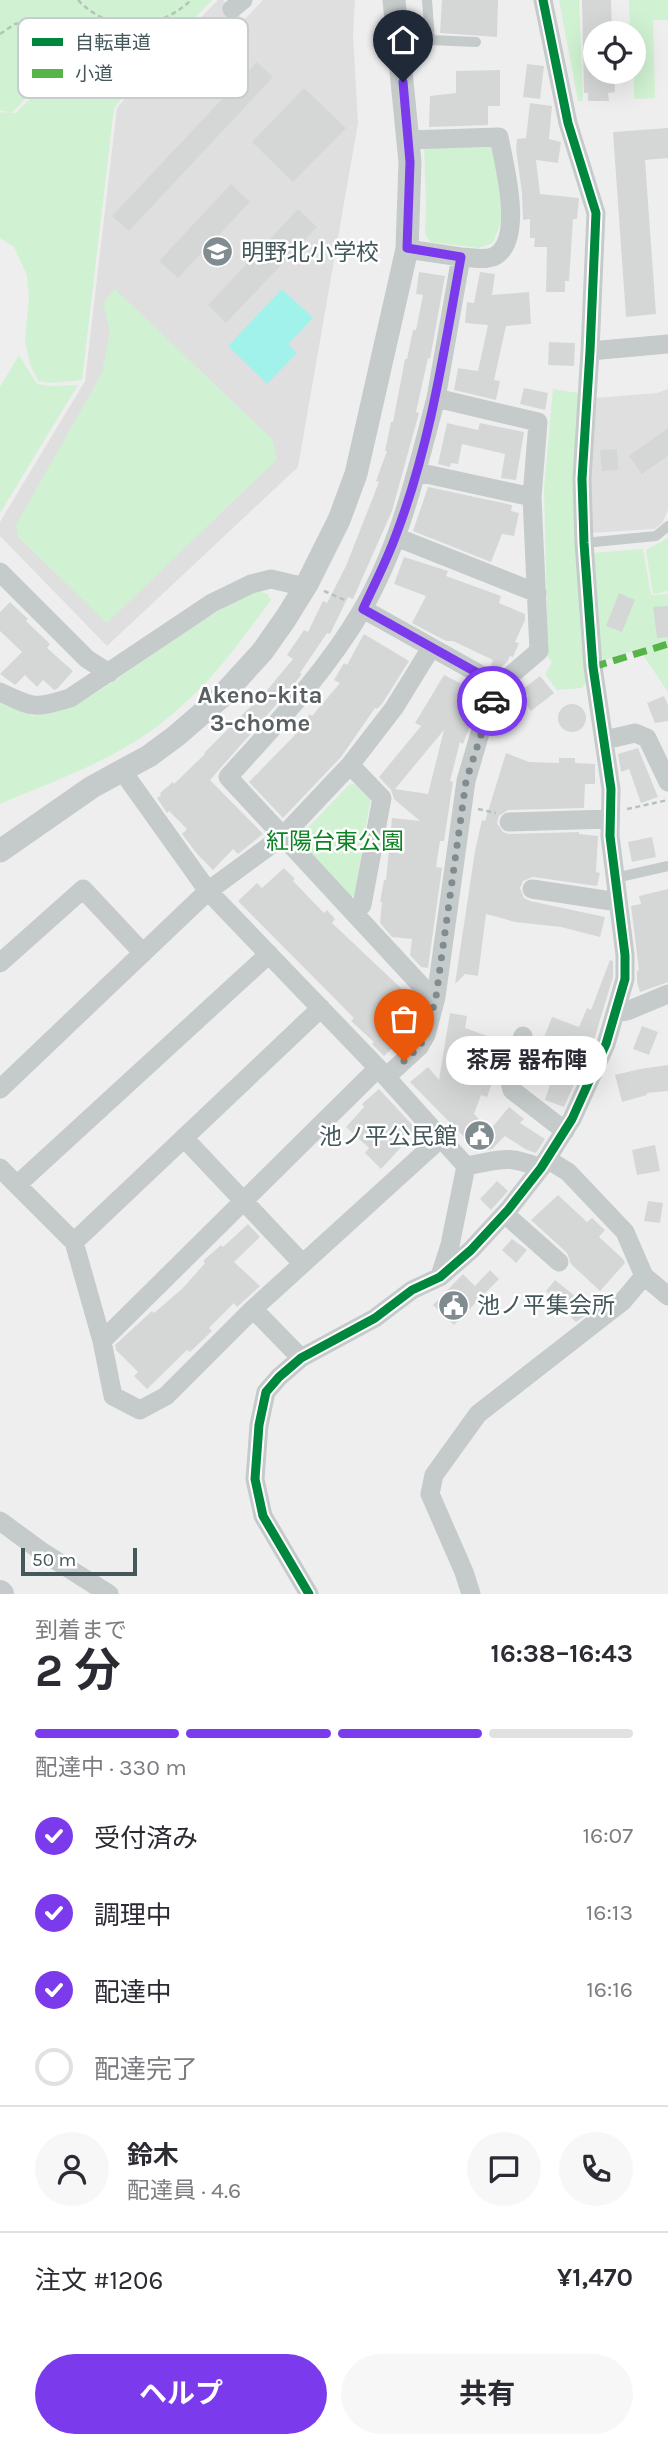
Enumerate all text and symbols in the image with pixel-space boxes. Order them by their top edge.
pin [373,10,433,82]
legend [18,18,248,98]
icon: home [384,21,422,59]
map controls [583,21,646,84]
button: locate [583,21,646,84]
text: 自転車道 [75,32,151,54]
text: 小道 [75,63,113,85]
school or university icon: 明野北小学校 [201,235,235,269]
place label: 明野北小学校 [241,239,379,266]
courier [457,666,527,736]
district label: Akeno-kita 3-chome [197,681,323,737]
icon: car [473,682,511,720]
park label: 紅陽台東公園 [266,828,404,855]
pin [374,989,434,1061]
icon: bag [385,1000,423,1038]
callout: 茶房 器布陣 [446,1036,607,1086]
text: 茶房 器布陣 [466,1047,587,1074]
public building icon: 池ノ平公民館 [463,1119,497,1153]
place label: 池ノ平公民館 [319,1123,457,1150]
public building icon: 池ノ平集会所 [437,1288,471,1322]
place label: 池ノ平集会所 [477,1292,615,1319]
scale bar [21,1545,136,1577]
text: 50 m [32,1549,76,1571]
text: 到着まで [35,1617,127,1644]
text: 16:38–16:43 [491,1638,633,1669]
text: 2 分 [35,1644,120,1698]
text: 配達中 · 330 m [35,1754,187,1781]
icon: check [35,1817,73,1855]
text: 16:07 [582,1822,633,1849]
text: 受付済み [94,1823,198,1854]
icon: check [35,1894,73,1932]
text: 16:13 [586,1899,633,1926]
text: 調理中 [94,1900,172,1931]
icon: check [35,1971,73,2009]
text: 16:16 [586,1976,633,2003]
text: 配達中 [94,1977,172,2008]
text: 配達完了 [94,2054,198,2085]
button: person [35,2132,109,2206]
button: chat [467,2132,541,2206]
button: phone [559,2132,633,2206]
text: 鈴木 [127,2140,179,2171]
text: 配達員 · 4.6 [127,2177,241,2204]
text: ¥1,470 [557,2262,633,2293]
text: 注文 #1206 [35,2265,163,2296]
button: ヘルプ [35,2354,327,2434]
button: 共有 [341,2354,633,2434]

